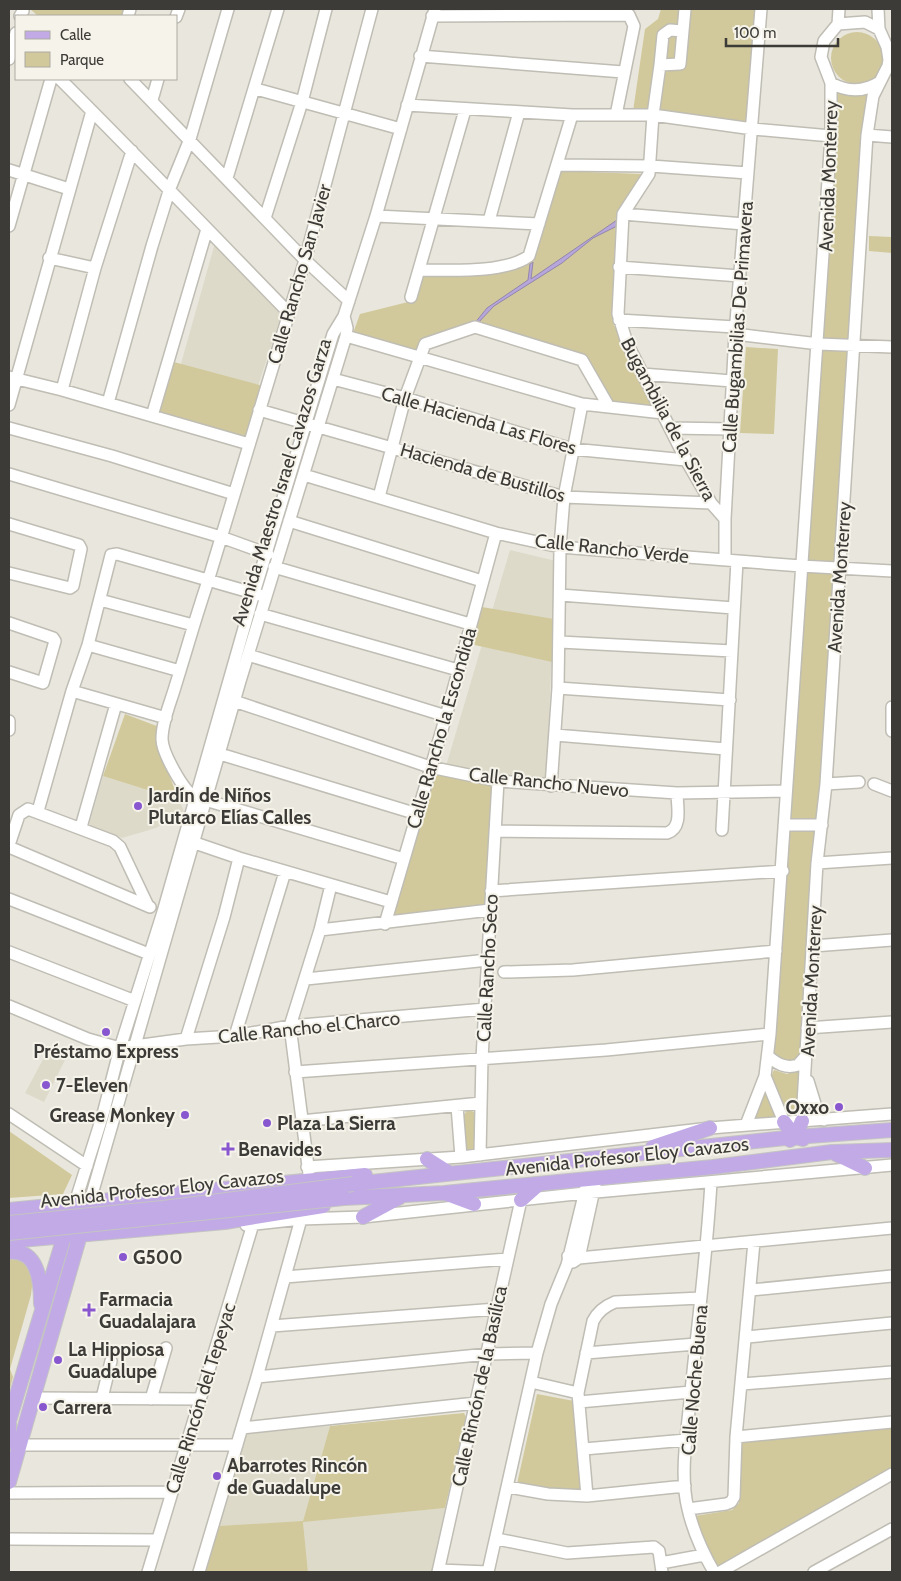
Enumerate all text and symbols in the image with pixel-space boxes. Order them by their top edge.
legend [15,15,178,80]
scale bar [726,15,838,47]
text: 100 m [734,24,776,42]
text: Calle [60,26,91,44]
text: Parque [60,51,104,69]
street label: Avenida Monterrey [814,99,843,252]
street label: Calle Rancho San Javier [263,182,336,367]
street label: Calle Bugambilias De Primavera [717,200,758,454]
street label: Bugambilia de la Sierra [616,334,721,505]
street label: Avenida Maestro Israel Cavazos Garza [227,336,336,629]
street label: Calle Hacienda Las Flores [379,382,579,459]
street label: Hacienda de Bustillos [398,438,568,507]
street label: Avenida Monterrey [823,500,856,654]
street label: Calle Rancho Verde [534,529,690,568]
street label: Calle Rancho la Escondida [402,625,481,831]
street label: Calle Rancho Nuevo [468,763,630,802]
place label: Jardín de Niños Plutarco Elías Calles [147,784,311,829]
marker: Jardín de Niños Plutarco Elías Calles [132,800,144,812]
street label: Calle Rancho Seco [472,893,503,1043]
street label: Avenida Monterrey [796,904,827,1057]
street label: Calle Rancho el Charco [217,1007,401,1048]
marker: Préstamo Express [100,1026,112,1038]
place label: Préstamo Express [33,1040,179,1063]
place label: 7-Eleven [56,1074,128,1097]
marker: 7-Eleven [40,1079,52,1091]
place label: Oxxo [786,1096,829,1119]
marker: Oxxo [833,1101,845,1113]
place label: Grease Monkey [50,1104,176,1127]
marker: Grease Monkey [179,1109,191,1121]
place label: Plaza La Sierra [277,1112,396,1135]
marker: Plaza La Sierra [261,1117,273,1129]
street label: Avenida Profesor Eloy Cavazos [504,1132,750,1181]
place label: Benavides [238,1138,322,1161]
marker: Benavides [222,1143,234,1155]
street label: Avenida Profesor Eloy Cavazos [39,1164,285,1213]
place label: G500 [133,1246,183,1269]
marker: G500 [117,1251,129,1263]
street label: Calle Rincón de la Basílica [447,1284,512,1489]
place label: Farmacia Guadalajara [99,1288,196,1333]
street label: Calle Rincón del Tepeyac [160,1300,241,1496]
marker: Farmacia Guadalajara [83,1304,95,1316]
street label: Calle Noche Buena [676,1304,713,1456]
place label: La Hippiosa Guadalupe [68,1338,165,1383]
marker: La Hippiosa Guadalupe [52,1354,64,1366]
place label: Carrera [53,1396,112,1419]
marker: Carrera [37,1401,49,1413]
place label: Abarrotes Rincón de Guadalupe [227,1454,368,1499]
marker: Abarrotes Rincón de Guadalupe [211,1470,223,1482]

